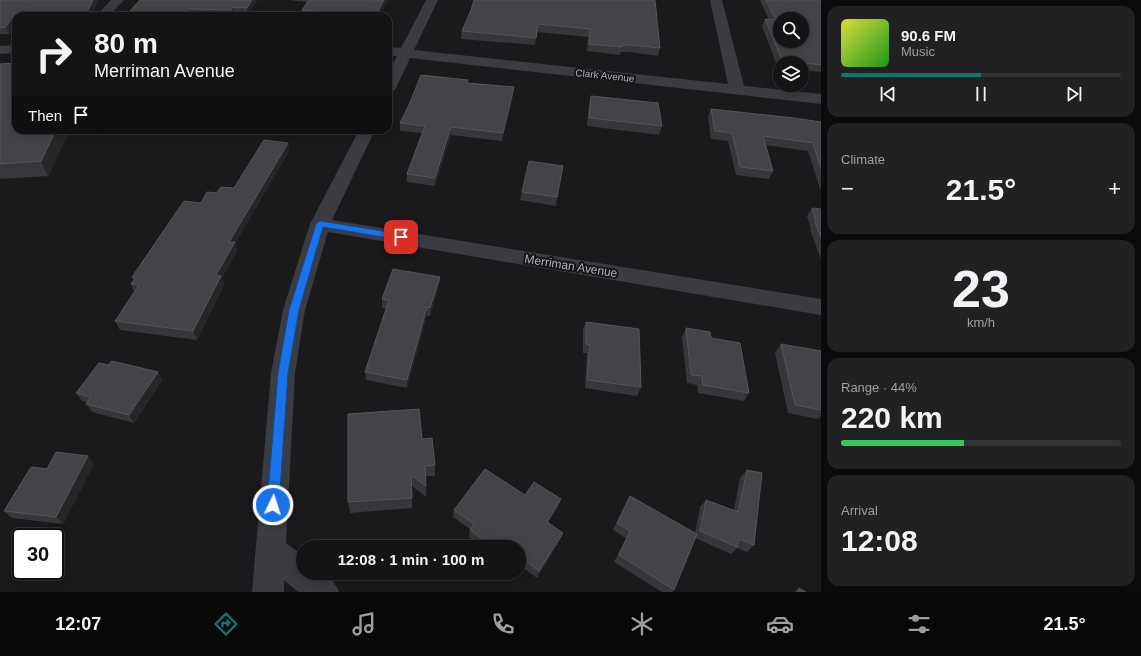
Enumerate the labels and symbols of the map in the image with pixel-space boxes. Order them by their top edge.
street label: Clark Avenue [575,67,635,84]
pin [384,220,418,254]
street label: Merriman Avenue [524,252,619,280]
position arrow [252,484,294,526]
speed limit sign: 30 [12,528,64,580]

